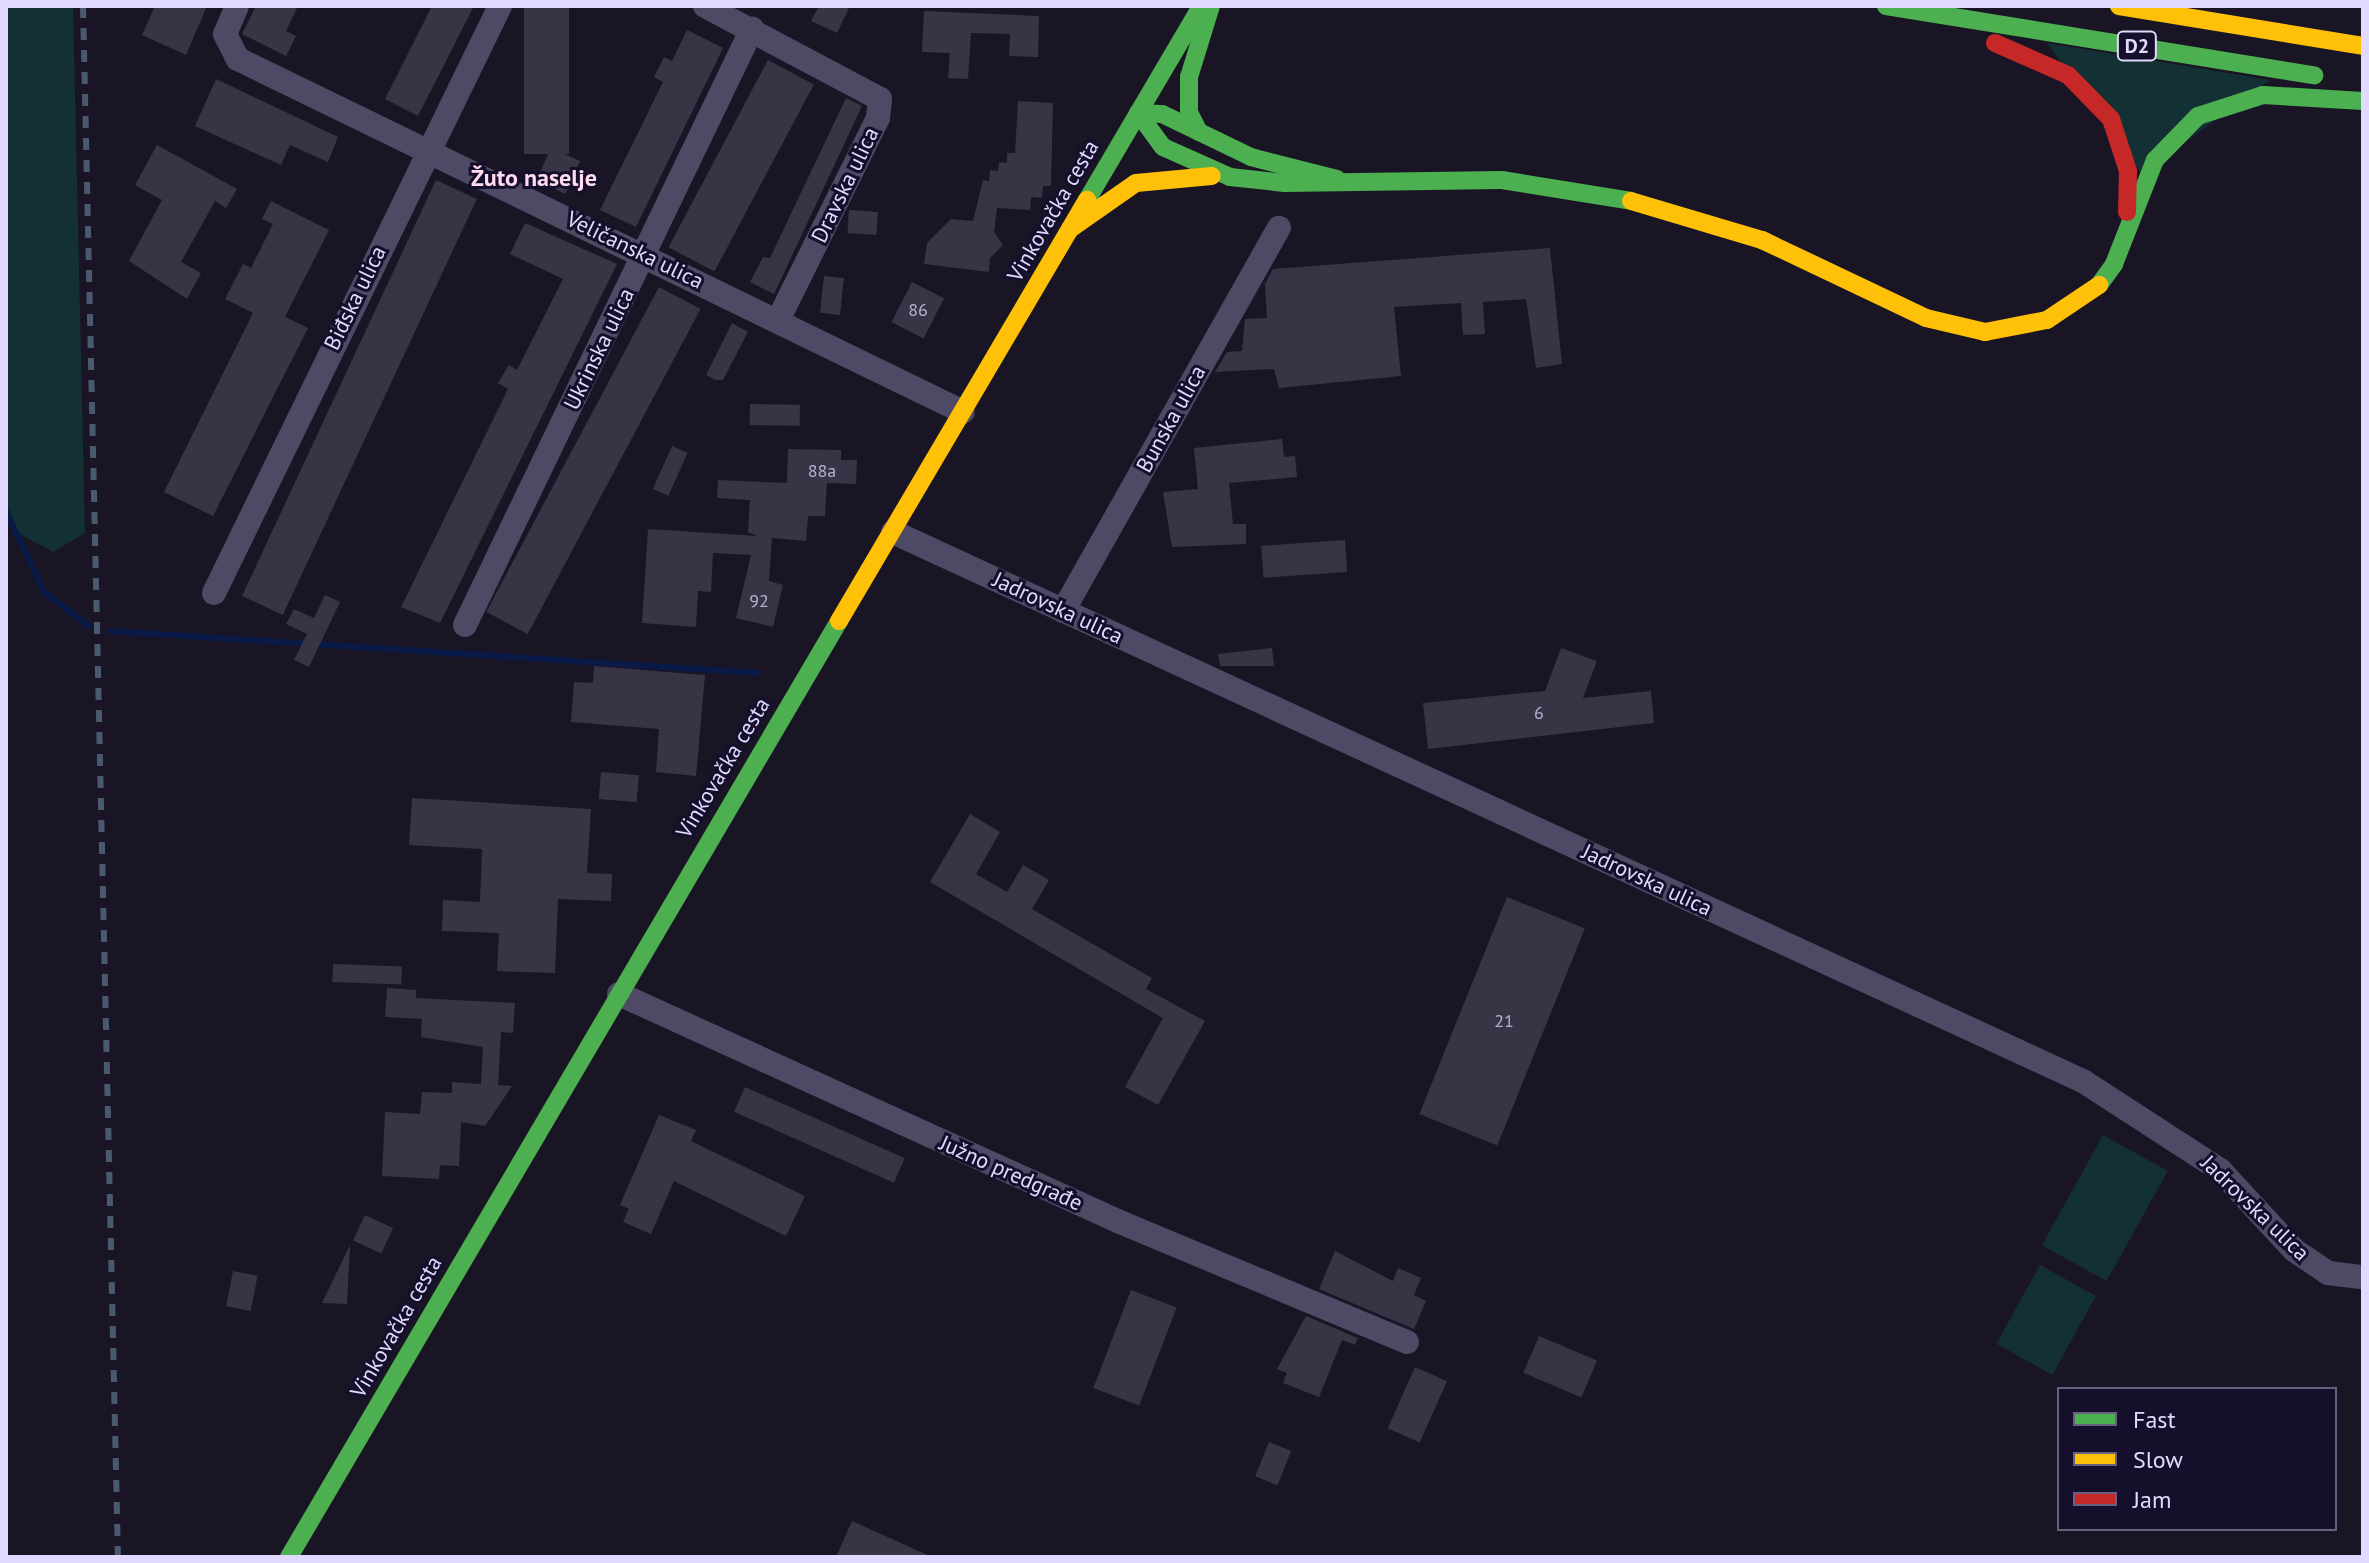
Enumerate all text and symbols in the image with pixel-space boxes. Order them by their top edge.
road number: D2 [2115,30,2159,62]
street label: Dravska ulica [806,123,884,247]
street label: Vinkovačka cesta [1002,135,1104,287]
district label: Žuto naselje [471,164,597,192]
street label: Veličanska ulica [562,205,708,295]
street label: Biđska ulica [319,242,391,354]
street label: Ukrinska ulica [558,284,640,414]
house number: 86 [908,299,928,321]
street label: Bunska ulica [1131,361,1211,477]
house number: 88a [808,460,836,482]
street label: Jadrovska ulica [989,566,1127,650]
house number: 92 [749,590,769,612]
street label: Vinkovačka cesta [671,693,775,843]
house number: 6 [1534,702,1544,724]
street label: Jadrovska ulica [1578,838,1716,922]
house number: 21 [1494,1010,1514,1032]
street label: Južno predgrađe [936,1130,1086,1216]
street label: Jadrovska ulica [2195,1150,2315,1266]
street label: Vinkovačka cesta [345,1251,447,1403]
legend [2057,1387,2337,1531]
text: Fast [2133,1404,2176,1435]
text: Slow [2133,1444,2183,1475]
text: Jam [2133,1484,2171,1515]

